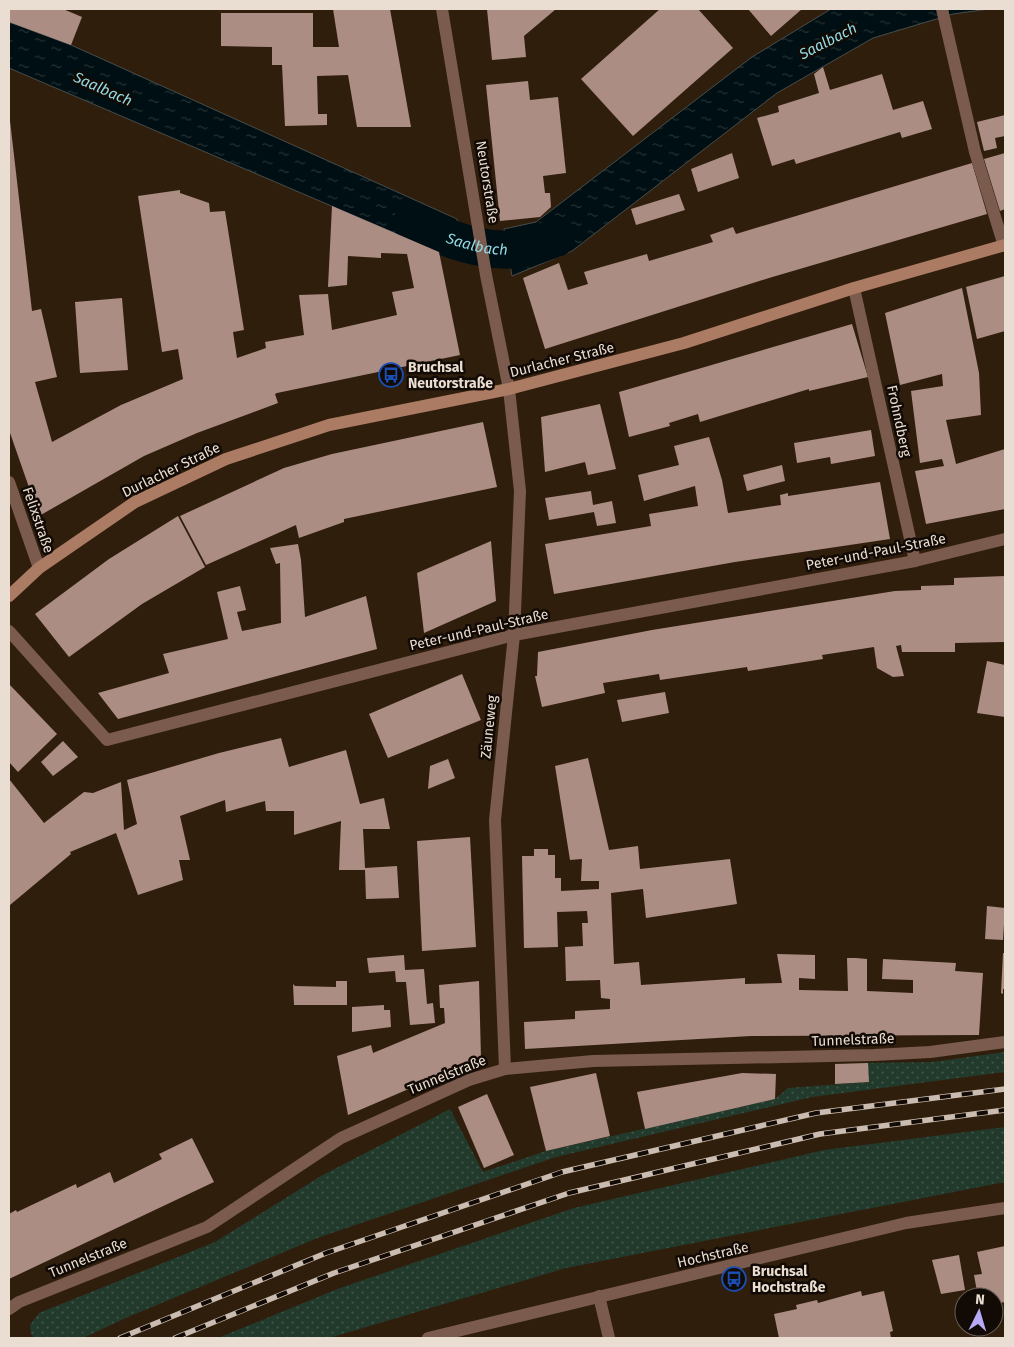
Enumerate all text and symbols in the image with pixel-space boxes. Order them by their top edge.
water label: Saalbach [795,19,860,64]
water label: Saalbach [70,68,135,110]
street label: Neutorstraße [472,139,502,225]
water label: Saalbach [443,229,508,259]
street label: Durlacher Straße [508,339,616,381]
place label: Bruchsal Neutorstraße [408,359,493,392]
bus stop icon: Bruchsal Neutorstraße [378,362,404,388]
street label: Frohndberg [883,384,915,459]
street label: Durlacher Straße [119,439,223,501]
street label: Felixstraße [19,485,57,555]
street label: Peter-und-Paul-Straße [805,530,947,574]
street label: Peter-und-Paul-Straße [408,606,550,654]
street label: Zäuneweg [477,694,501,760]
street label: Tunnelstraße [811,1030,895,1050]
street label: Tunnelstraße [405,1052,489,1098]
street label: Tunnelstraße [46,1235,130,1281]
street label: Hochstraße [676,1239,750,1271]
place label: Bruchsal Hochstraße [752,1263,826,1296]
bus stop icon: Bruchsal Hochstraße [721,1266,747,1292]
north arrow [954,1287,1004,1337]
text: N [975,1291,985,1308]

